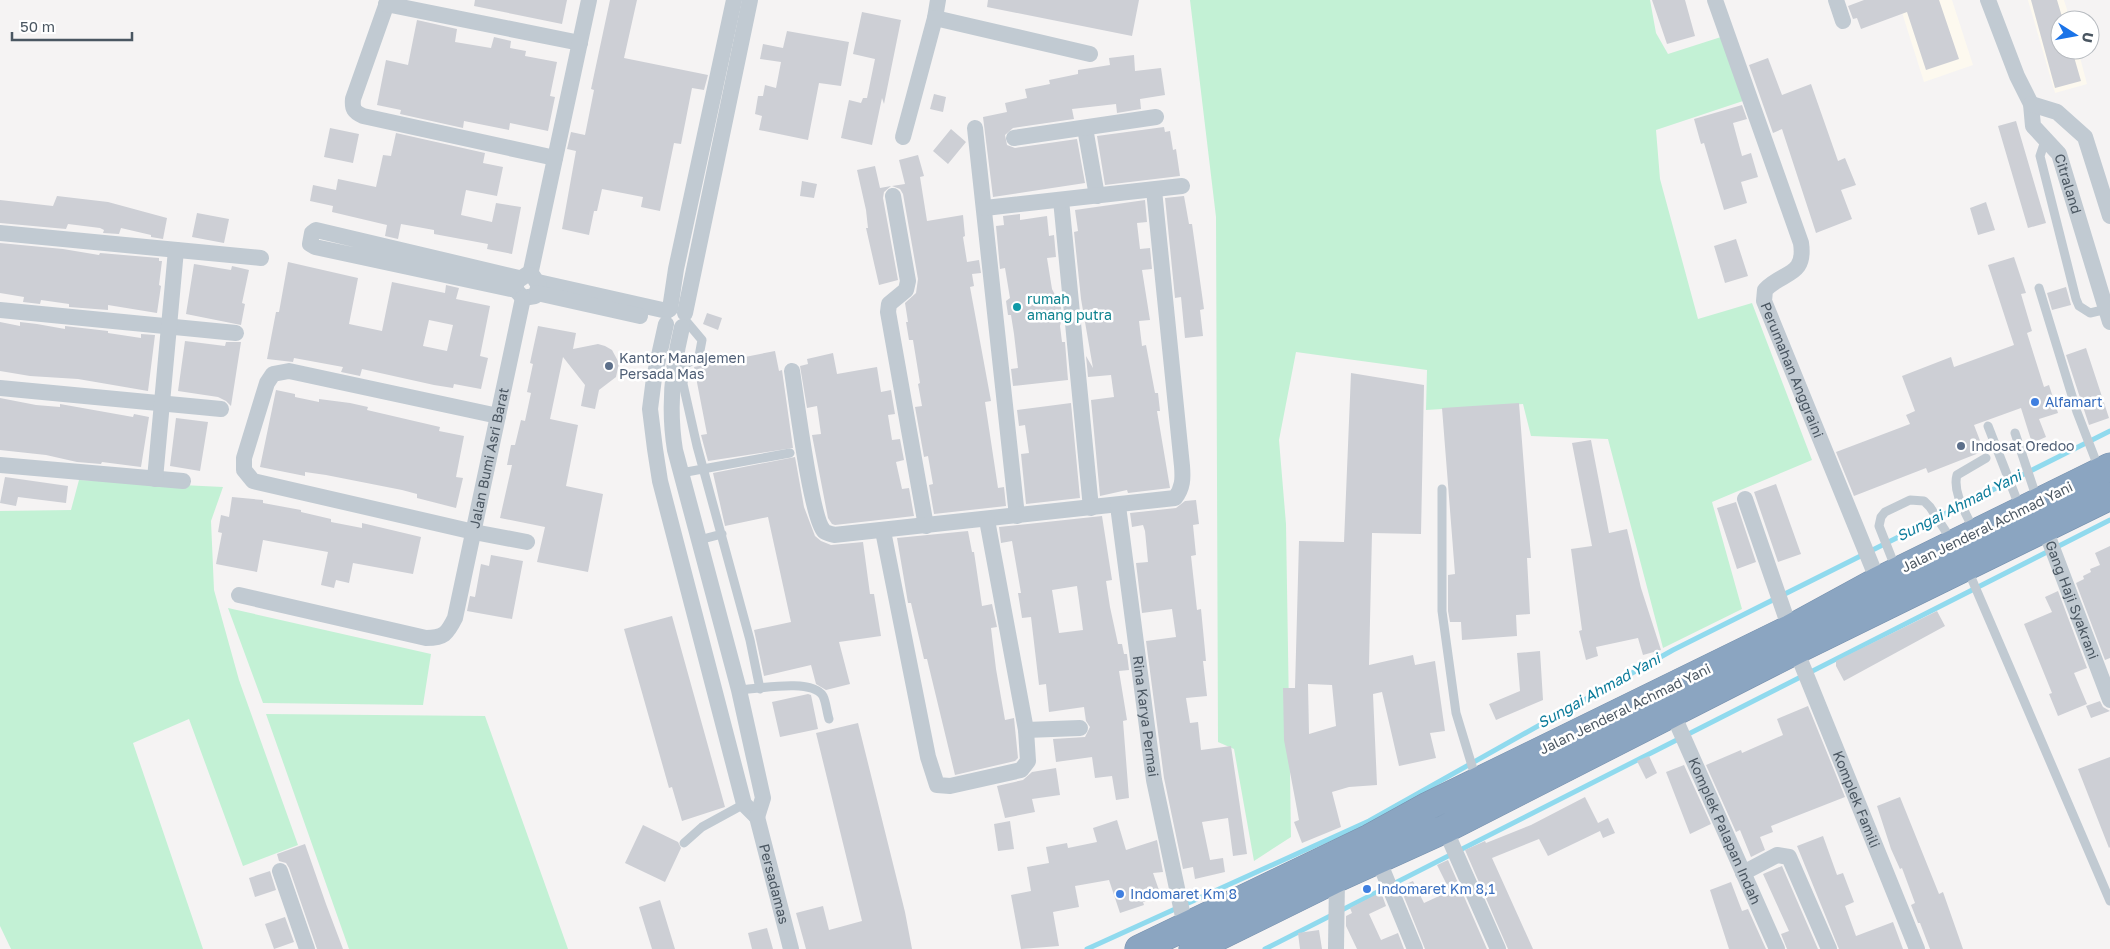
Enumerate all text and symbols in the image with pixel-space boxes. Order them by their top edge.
scale bar [12,10,132,42]
north arrow [2050,10,2100,60]
text: 50 m [20,17,55,35]
text: U [2079,31,2098,44]
street label: Citraland [2051,152,2086,216]
place label: rumah amang putra [1027,290,1112,323]
street label: Perumahan Anggraini [1757,300,1828,440]
marker: rumah amang putra [1011,301,1023,313]
place label: Kantor Manajemen Persada Mas [619,349,745,382]
marker: Kantor Manajemen Persada Mas [603,360,615,372]
street label: Jalan Bumi Asri Barat [465,386,512,530]
place label: Alfamart [2045,393,2103,410]
marker: Alfamart [2029,396,2041,408]
place label: Indosat Oredoo [1971,437,2075,454]
marker: Indosat Oredoo [1955,440,1967,452]
water label: Sungai Ahmad Yani [1893,465,2026,545]
street label: Jalan Jenderal Achmad Yani [1898,478,2075,576]
street label: Gang Haji Syakrani [2042,538,2103,662]
water label: Sungai Ahmad Yani [1534,648,1665,732]
street label: Rina Karya Permai [1130,654,1163,778]
street label: Jalan Jenderal Achmad Yani [1536,660,1713,758]
street label: Komplek Famili [1830,748,1884,850]
street label: Komplek Palapan Indah [1685,755,1765,907]
street label: Persadamas [756,842,793,926]
place label: Indomaret Km 8,1 [1377,880,1495,897]
marker: Indomaret Km 8,1 [1361,883,1373,895]
place label: Indomaret Km 8 [1130,885,1237,902]
marker: Indomaret Km 8 [1114,888,1126,900]

